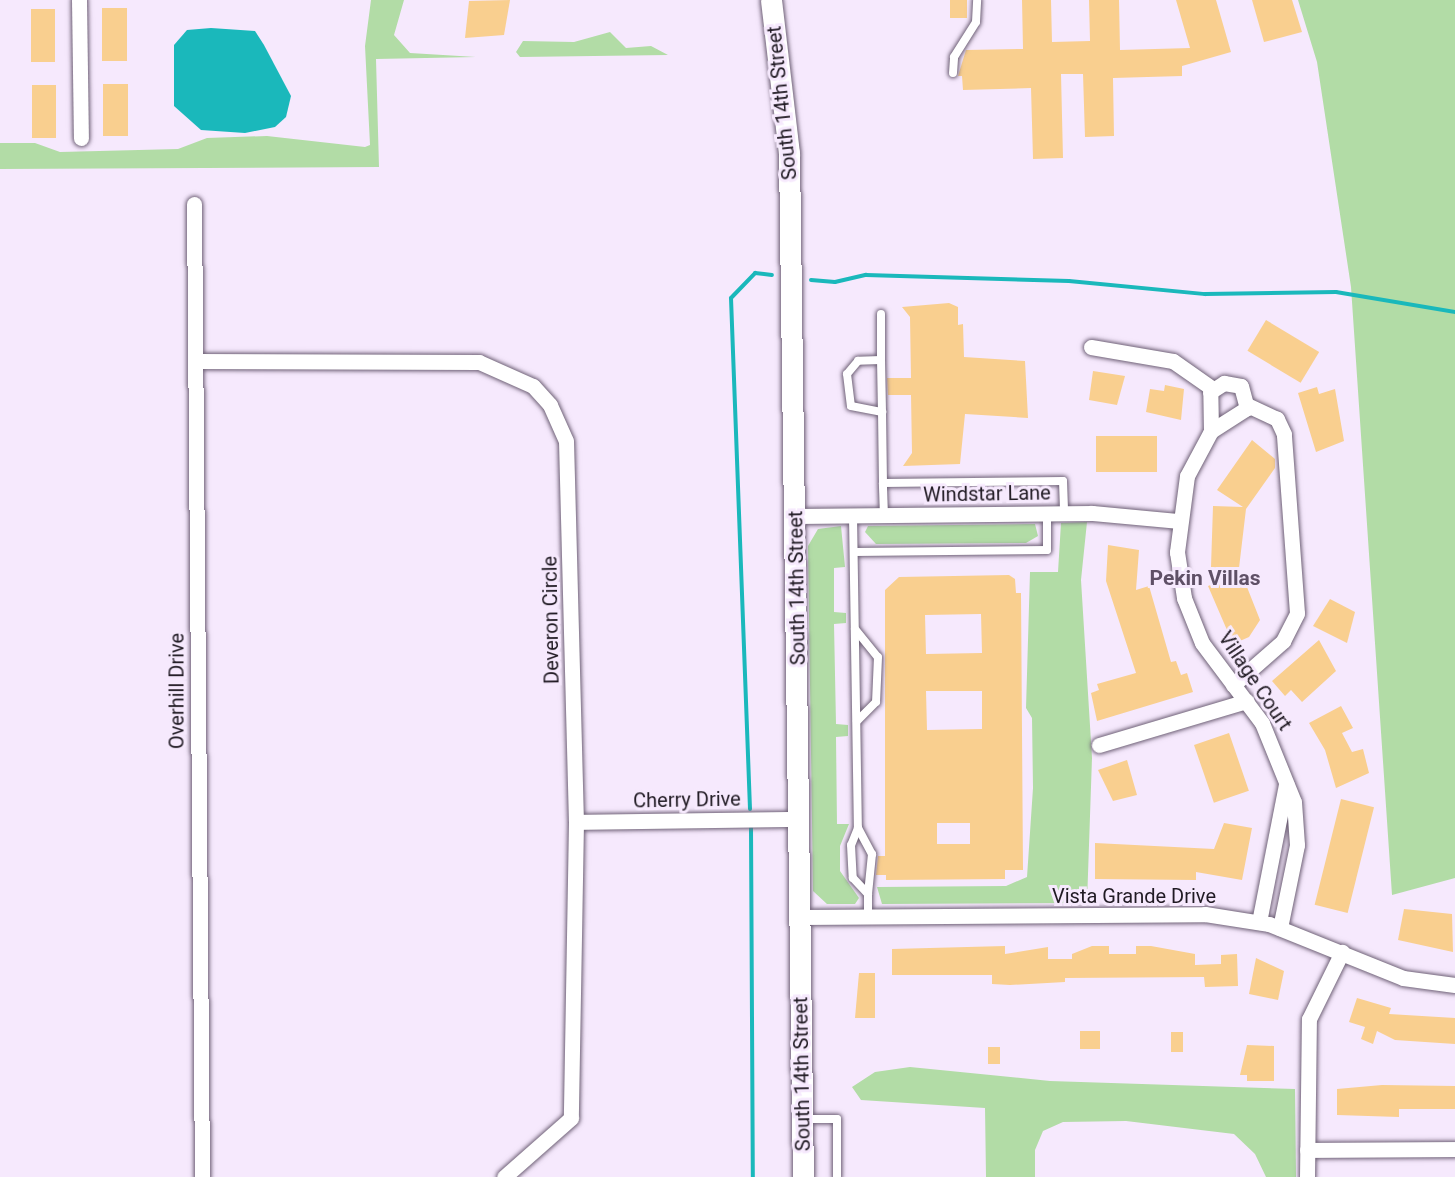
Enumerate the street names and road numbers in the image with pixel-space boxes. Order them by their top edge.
street label: South 14th Street [762,25,802,181]
street label: Windstar Lane [923,481,1051,507]
street label: South 14th Street [784,511,810,665]
street label: Deveron Circle [538,556,564,684]
street label: Village Court [1213,627,1297,735]
street label: Overhill Drive [165,633,189,749]
street label: Cherry Drive [633,787,741,813]
street label: Vista Grande Drive [1052,884,1216,908]
street label: South 14th Street [789,997,815,1151]

